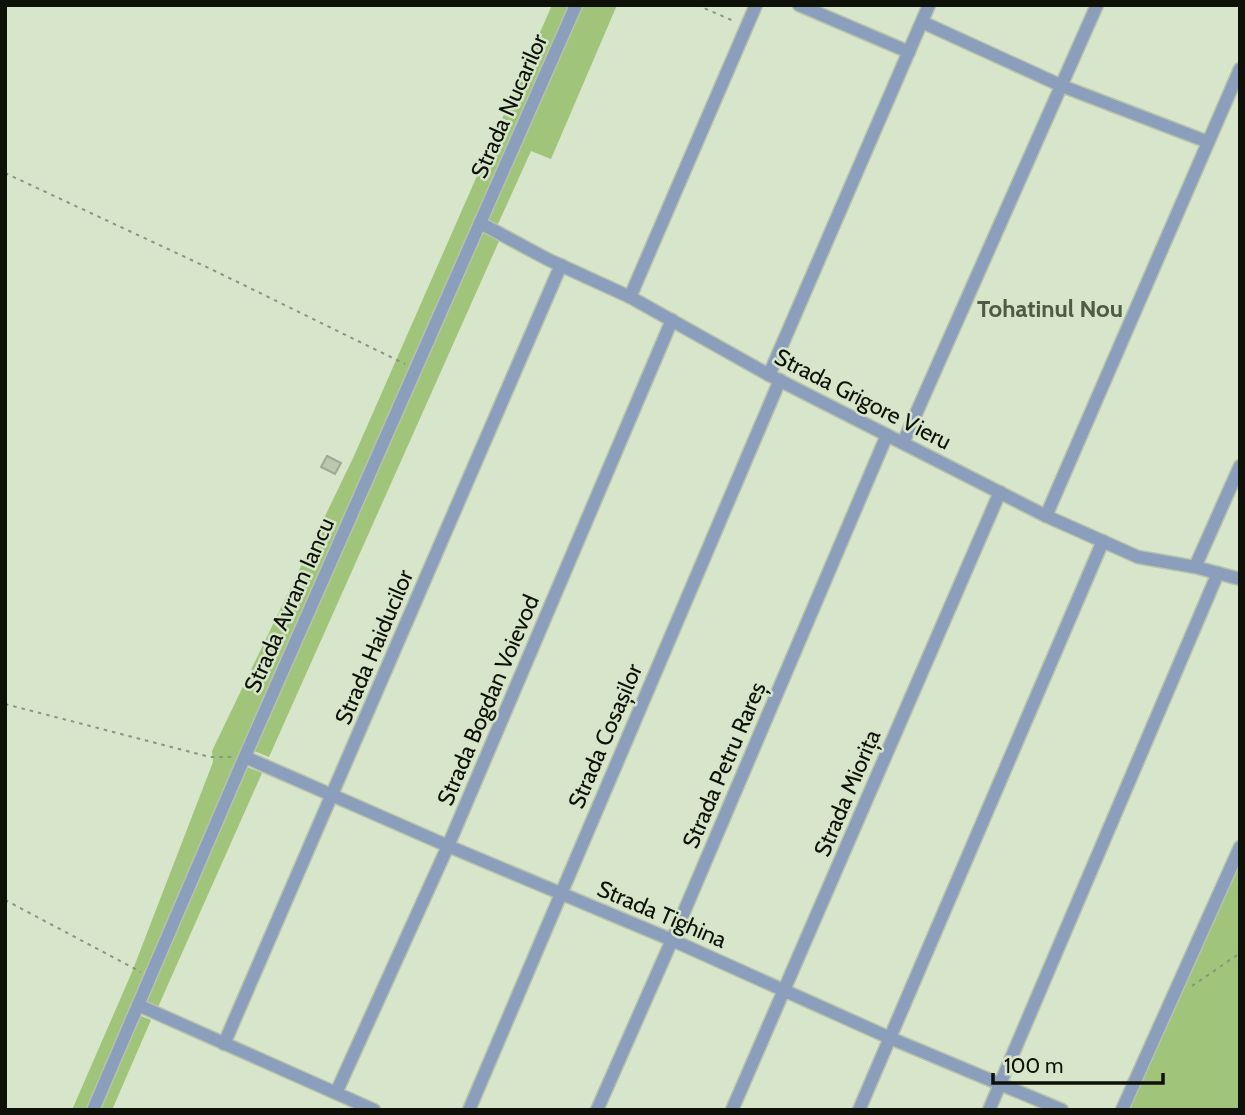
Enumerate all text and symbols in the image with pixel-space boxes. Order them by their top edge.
street label: Strada Nucarilor [465,29,554,182]
district label: Tohatinul Nou [977,294,1123,323]
street label: Strada Grigore Vieru [770,342,956,456]
street label: Strada Avram Iancu [238,513,340,697]
street label: Strada Haiducilor [329,565,419,729]
street label: Strada Bogdan Voievod [431,590,545,810]
street label: Strada Cosașilor [562,659,649,813]
street label: Strada Petru Rareș [676,678,773,853]
street label: Strada Miorița [808,725,887,861]
street label: Strada Tighina [593,874,731,954]
scale bar [993,1042,1163,1086]
text: 100 m [1004,1053,1063,1078]

